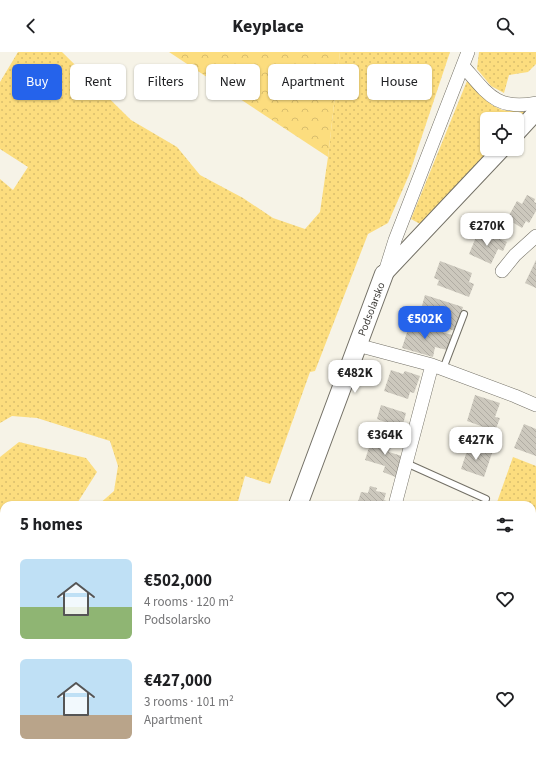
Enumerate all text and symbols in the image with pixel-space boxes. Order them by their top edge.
text: Keyplace [232,14,304,39]
icon: back [20,15,42,37]
icon: search [494,15,516,37]
chip: Buy [12,64,62,100]
chip: Rent [70,64,126,100]
chip: Filters [134,64,198,100]
chip: New [206,64,260,100]
chip: Apartment [268,64,359,100]
chip: House [367,64,432,100]
map controls [480,112,524,156]
button: locate [480,112,524,156]
pin: €270K [459,213,515,247]
text: €270K [469,217,505,235]
street label: Podsolarsko [354,280,389,338]
pin: €502K [397,306,453,340]
text: €502K [407,310,443,328]
pin: €482K [327,360,383,394]
text: €482K [337,364,373,382]
pin: €364K [357,422,413,456]
text: €364K [367,426,403,444]
pin: €427K [448,427,504,461]
text: €427K [458,431,494,449]
text: 5 homes [20,513,82,537]
icon: filters [494,514,516,536]
text: €502,000 [144,569,212,593]
icon: home [52,575,100,623]
icon: heart [494,588,516,610]
text: 4 rooms · 120 m² [144,593,234,611]
text: Podsolarsko [144,611,211,629]
text: €427,000 [144,669,212,693]
icon: home [52,675,100,723]
icon: heart [494,688,516,710]
text: 3 rooms · 101 m² [144,693,234,711]
text: Apartment [144,711,202,729]

